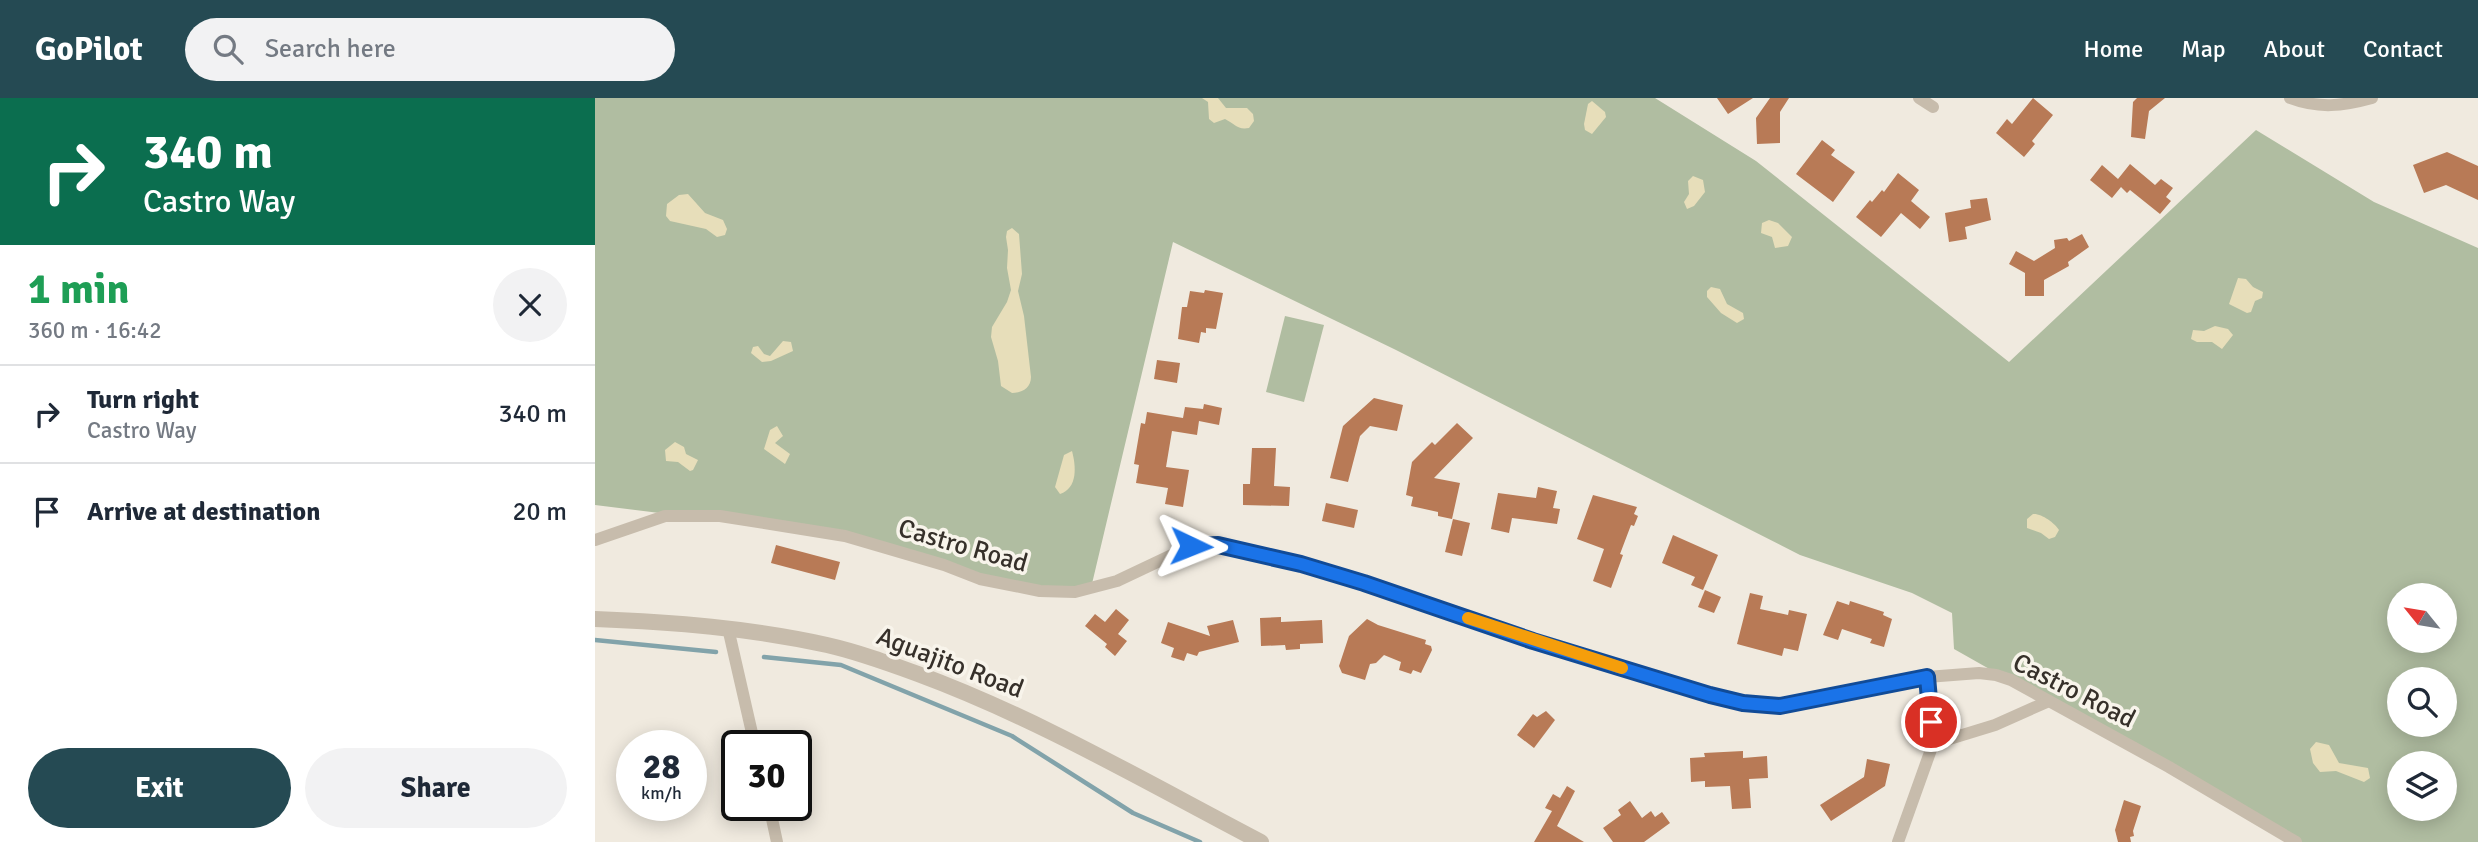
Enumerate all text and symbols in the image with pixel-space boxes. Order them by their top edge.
search box [185,18,675,81]
text: GoPilot [35,29,143,70]
icon: search [209,30,247,68]
text: Search here [265,33,396,65]
text: Home [2083,34,2143,64]
text: Map [2181,34,2226,64]
text: About [2264,34,2325,64]
text: Contact [2363,34,2443,64]
text: 340 m [143,122,273,182]
icon: right [28,126,119,217]
text: Castro Way [143,182,295,221]
text: 1 min [28,264,129,315]
button: close [493,268,567,342]
text: 360 m · 16:42 [28,316,162,345]
text: Turn right [87,384,199,416]
icon: right [28,395,66,433]
text: 340 m [498,398,567,430]
text: Castro Way [87,416,196,445]
icon: arrive [28,493,66,531]
text: Arrive at destination [87,496,320,528]
text: 20 m [512,496,567,528]
position arrow [1154,509,1228,583]
street label: Castro Road [895,512,1031,580]
north arrow [2387,583,2457,653]
map controls [2387,583,2457,821]
street label: Aguajito Road [872,620,1028,706]
street label: Castro Road [2007,647,2141,735]
button: search [2387,667,2457,737]
pin [1901,692,1961,752]
icon: arrive [1912,703,1950,741]
speed limit sign: 30 [721,730,812,821]
text: 28 [643,745,680,788]
button: Exit [28,748,291,828]
button: Share [305,748,567,828]
button: layers [2387,751,2457,821]
text: km/h [641,782,682,804]

